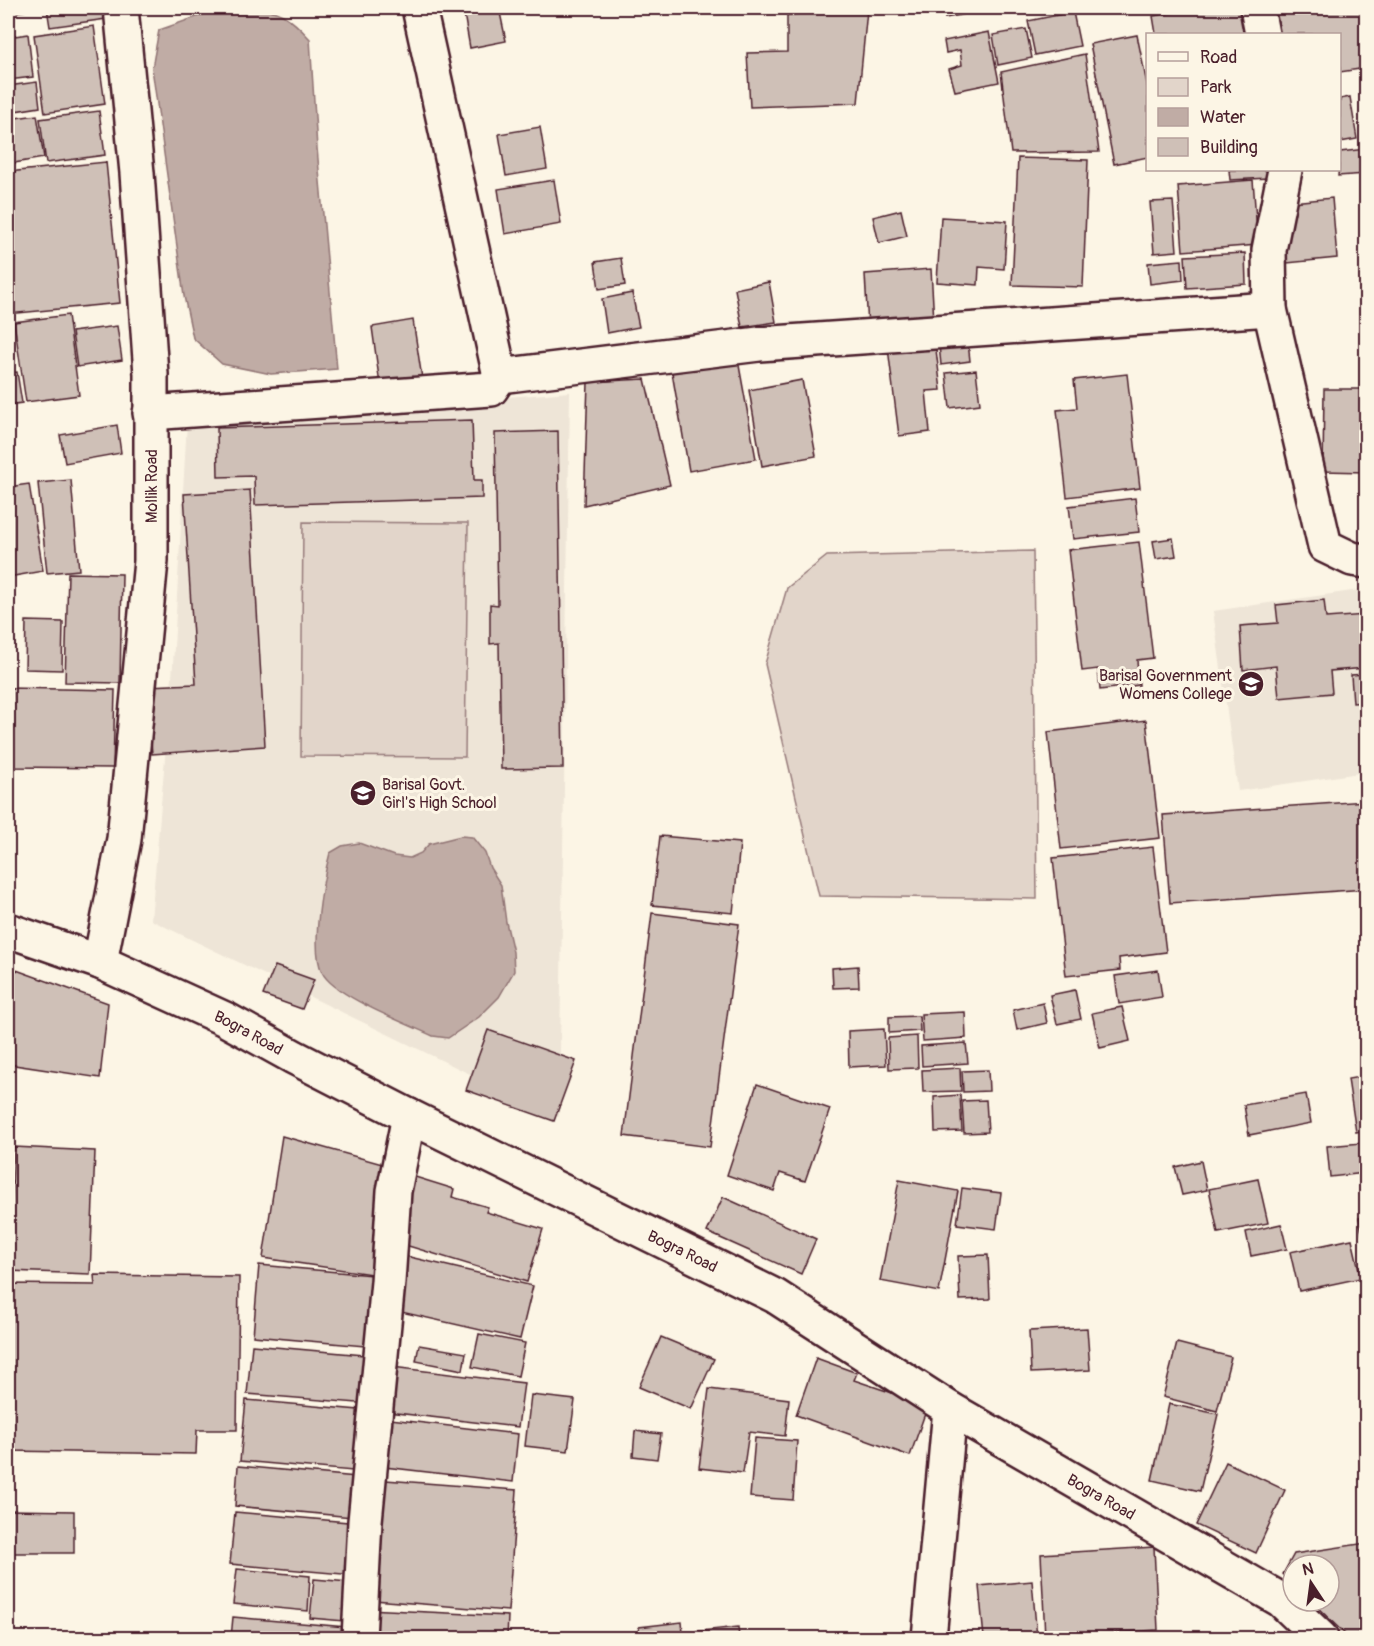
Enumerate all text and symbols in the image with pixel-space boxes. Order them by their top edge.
legend [1146,33,1341,171]
text: Road [1200,46,1237,69]
text: Park [1200,76,1232,99]
text: Water [1200,106,1246,129]
text: Building [1200,136,1258,159]
street label: Mollik Road [142,449,162,523]
place label: Barisal Government Womens College [1099,666,1233,704]
school or university icon: Barisal Government Womens College [1236,669,1266,699]
place label: Barisal Govt. Girl's High School [382,775,497,813]
school or university icon: Barisal Govt. Girl's High School [348,778,378,808]
street label: Bogra Road [211,1006,286,1060]
street label: Bogra Road [644,1226,721,1277]
street label: Bogra Road [1063,1470,1139,1525]
north arrow [1281,1553,1341,1613]
text: N [1300,1558,1316,1580]

